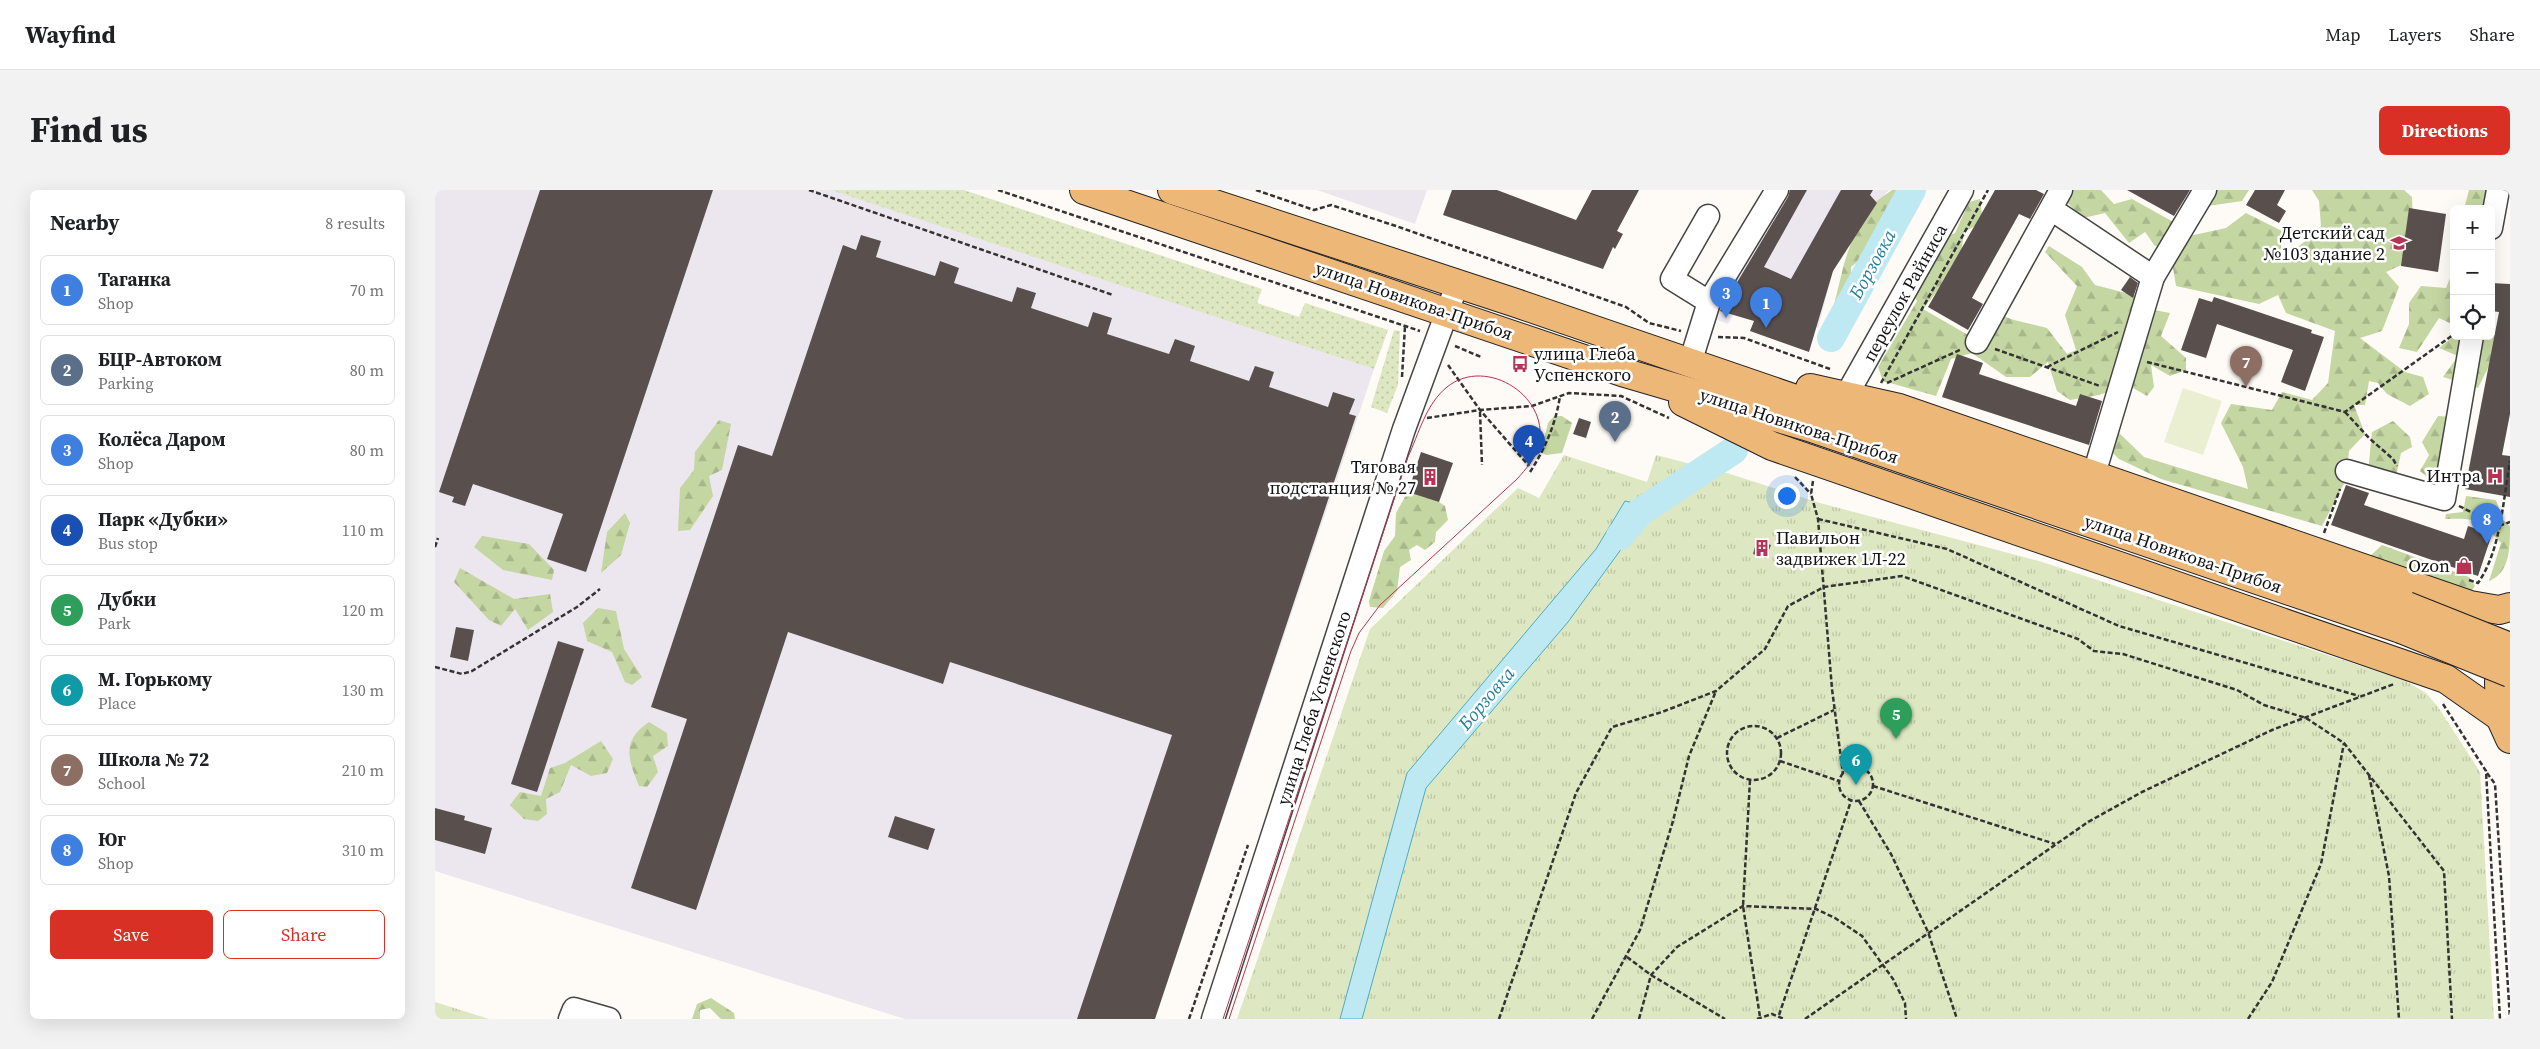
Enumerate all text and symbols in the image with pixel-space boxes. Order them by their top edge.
text: Wayfind [25,18,116,51]
text: Map [2325,22,2360,47]
text: Layers [2388,22,2441,47]
text: Share [2469,22,2515,47]
text: Find us [30,106,148,154]
button: Directions [2379,106,2510,155]
map controls [2450,205,2495,340]
button: + [2450,205,2495,250]
text: Nearby [50,208,120,237]
text: 8 results [325,212,385,234]
street label: переулок Райниса [1856,219,1953,366]
place label: Детский сад №103 здание 2 [2263,220,2385,266]
water label: Борзовка [1842,225,1902,304]
school or university icon: Детский сад №103 здание 2 [2389,233,2409,253]
button: − [2450,250,2495,295]
street label: улица Новикова-Прибоя [1312,255,1516,346]
text: Таганка [98,266,171,292]
pin: 3 [1710,277,1742,318]
text: 1 [63,279,71,301]
text: 70 m [350,279,384,301]
pin: 1 [1750,287,1782,328]
text: Shop [98,292,134,314]
button: locate [2450,295,2495,340]
place label: улица Глеба Успенского [1534,341,1636,387]
text: БЦР-Автоком [98,346,222,372]
pin: 7 [2230,346,2262,387]
bus stop icon: улица Глеба Успенского [1510,354,1530,374]
text: 2 [63,359,71,381]
text: 80 m [350,359,384,381]
text: Parking [98,372,154,394]
street label: улица Новикова-Прибоя [1697,382,1902,469]
pin: 2 [1599,401,1631,442]
pin: 4 [1513,425,1545,466]
text: Колёса Даром [98,426,226,452]
text: 3 [63,439,71,461]
text: 80 m [350,439,384,461]
text: Shop [98,452,134,474]
place label: Тяговая подстанция № 27 [1269,454,1416,500]
place label: Интра [2426,463,2482,488]
hospital icon: Интра [2485,466,2505,486]
building icon: Тяговая подстанция № 27 [1420,467,1440,487]
your location [1774,483,1800,509]
pin: 8 [2471,503,2503,544]
text: Парк «Дубки» [98,506,228,532]
street label: улица Новикова-Прибоя [2081,508,2285,599]
text: 4 [63,519,71,541]
text: 110 m [342,519,384,541]
place label: Павильон задвижек 1Л-22 [1776,525,1906,571]
text: Bus stop [98,532,158,554]
building icon: Павильон задвижек 1Л-22 [1752,538,1772,558]
place label: Ozon [2408,553,2450,578]
shop icon: Ozon [2454,556,2474,576]
text: Дубки [98,586,156,612]
text: 5 [63,599,71,621]
text: 120 m [342,599,384,621]
street label: улица Глеба Успенского [1270,607,1357,808]
text: Park [98,612,131,634]
water label: Борзовка [1451,661,1520,736]
text: М. Горькому [98,666,212,692]
text: 6 [63,679,71,701]
text: 130 m [342,679,384,701]
text: Place [98,692,136,714]
pin: 5 [1880,698,1912,739]
pin: 6 [1840,744,1872,785]
text: Школа № 72 [98,746,209,772]
text: 7 [63,759,71,781]
text: 210 m [342,759,384,781]
text: School [98,772,146,794]
text: Юг [98,826,126,852]
text: 8 [63,839,71,861]
text: 310 m [342,839,384,861]
text: Shop [98,852,134,874]
button: Save [50,910,213,959]
button: Share [223,910,385,959]

